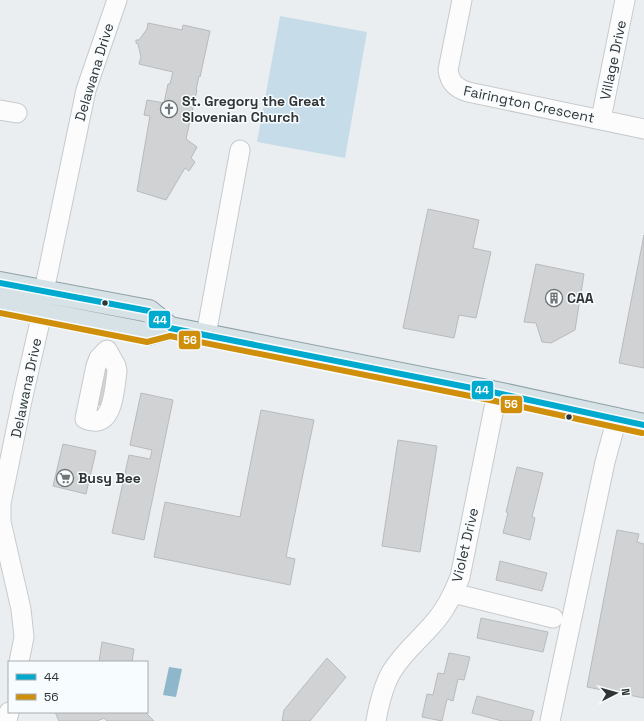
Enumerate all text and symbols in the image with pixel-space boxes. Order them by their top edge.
street label: Village Drive [596,18,630,102]
street label: Delawana Drive [71,21,117,123]
street label: Fairington Crescent [462,81,596,127]
place label: St. Gregory the Great Slovenian Church [182,92,325,126]
church icon: St. Gregory the Great Slovenian Church [159,99,179,119]
building icon: CAA [544,288,564,308]
place label: CAA [567,289,594,307]
unlabelled marker [100,298,110,308]
line badge: 44 [148,310,171,329]
text: 44 [153,313,167,327]
line badge: 56 [178,330,201,350]
text: 56 [183,333,197,347]
street label: Delawana Drive [7,336,45,440]
line badge: 44 [471,380,494,400]
text: 44 [475,383,489,397]
line badge: 56 [500,395,523,414]
text: 56 [504,397,518,411]
unlabelled marker [564,412,574,422]
supermarket icon: Busy Bee [55,468,75,488]
place label: Busy Bee [78,469,141,487]
street label: Violet Drive [448,506,482,584]
legend [8,661,148,713]
text: 44 [44,669,60,685]
north arrow [596,673,636,713]
text: N [619,688,633,696]
text: 56 [44,689,59,705]

